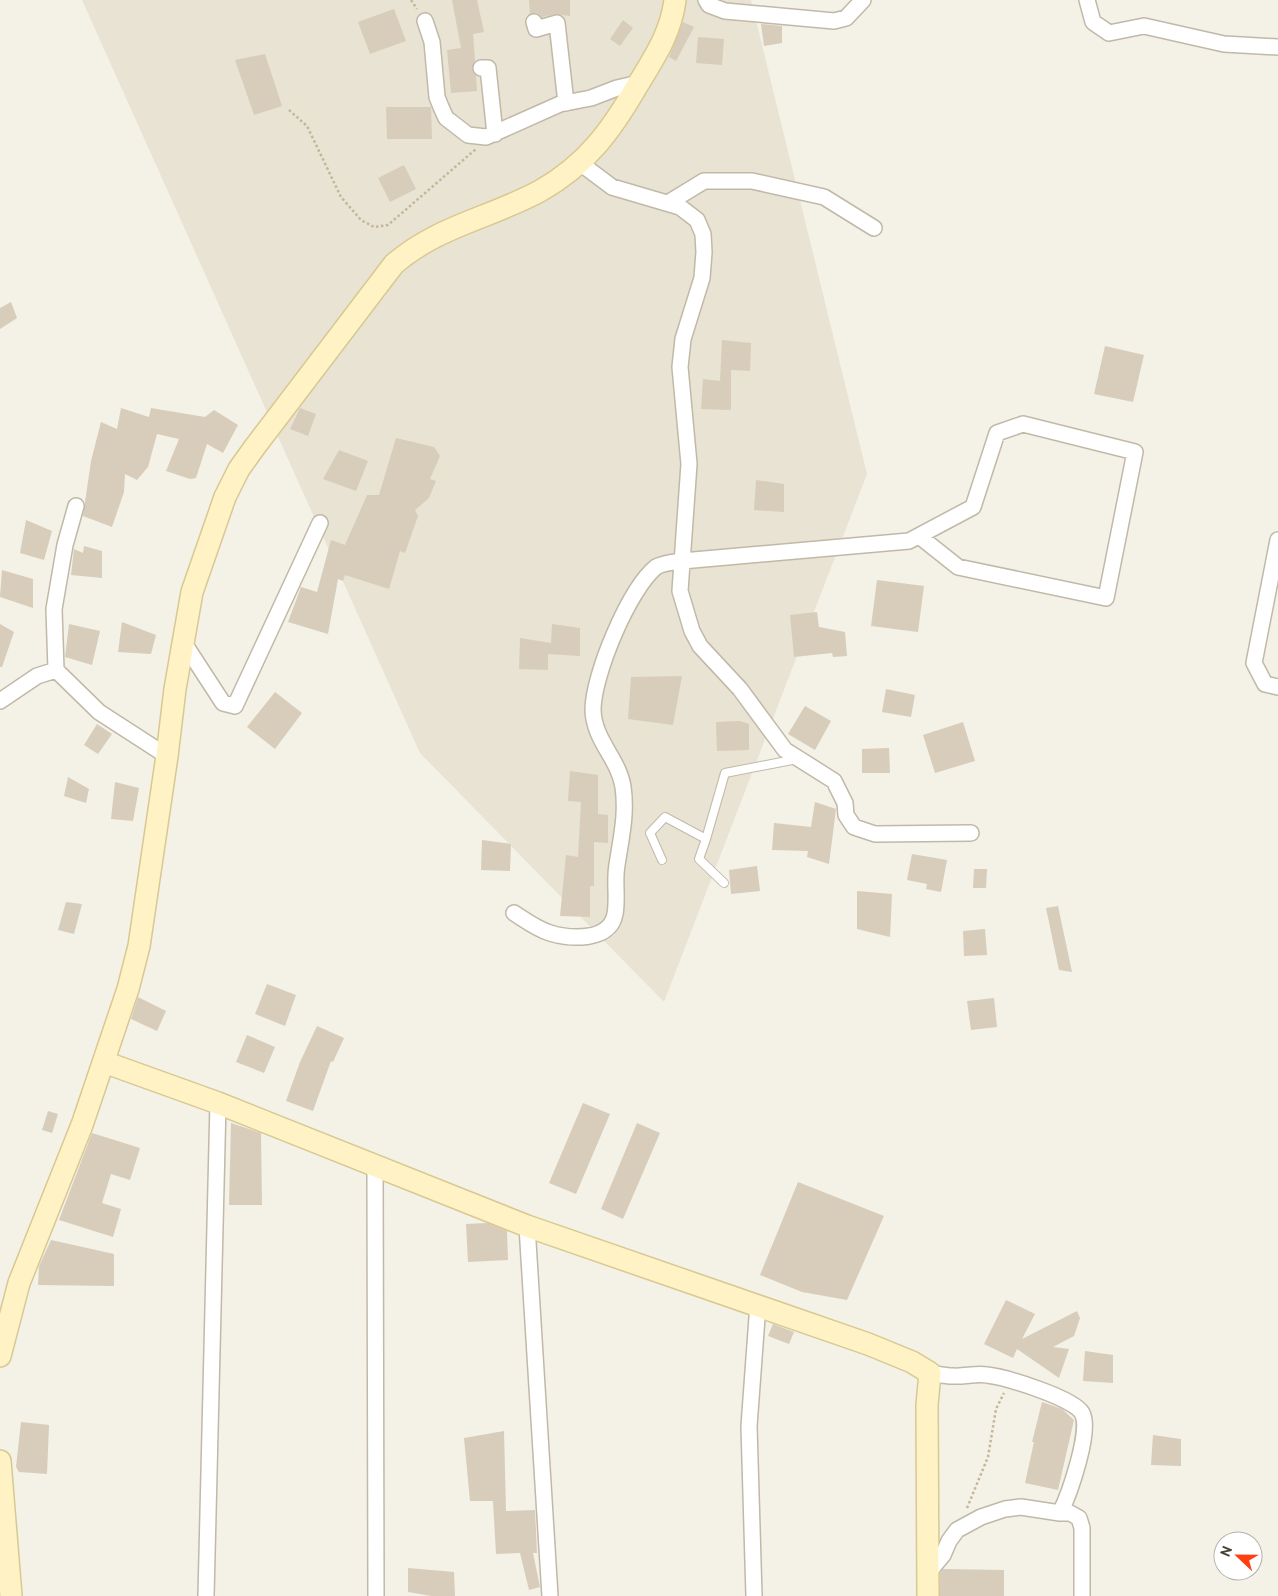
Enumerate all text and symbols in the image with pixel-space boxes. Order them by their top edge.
north arrow [1213,1531,1263,1581]
text: N [1218,1544,1237,1560]

